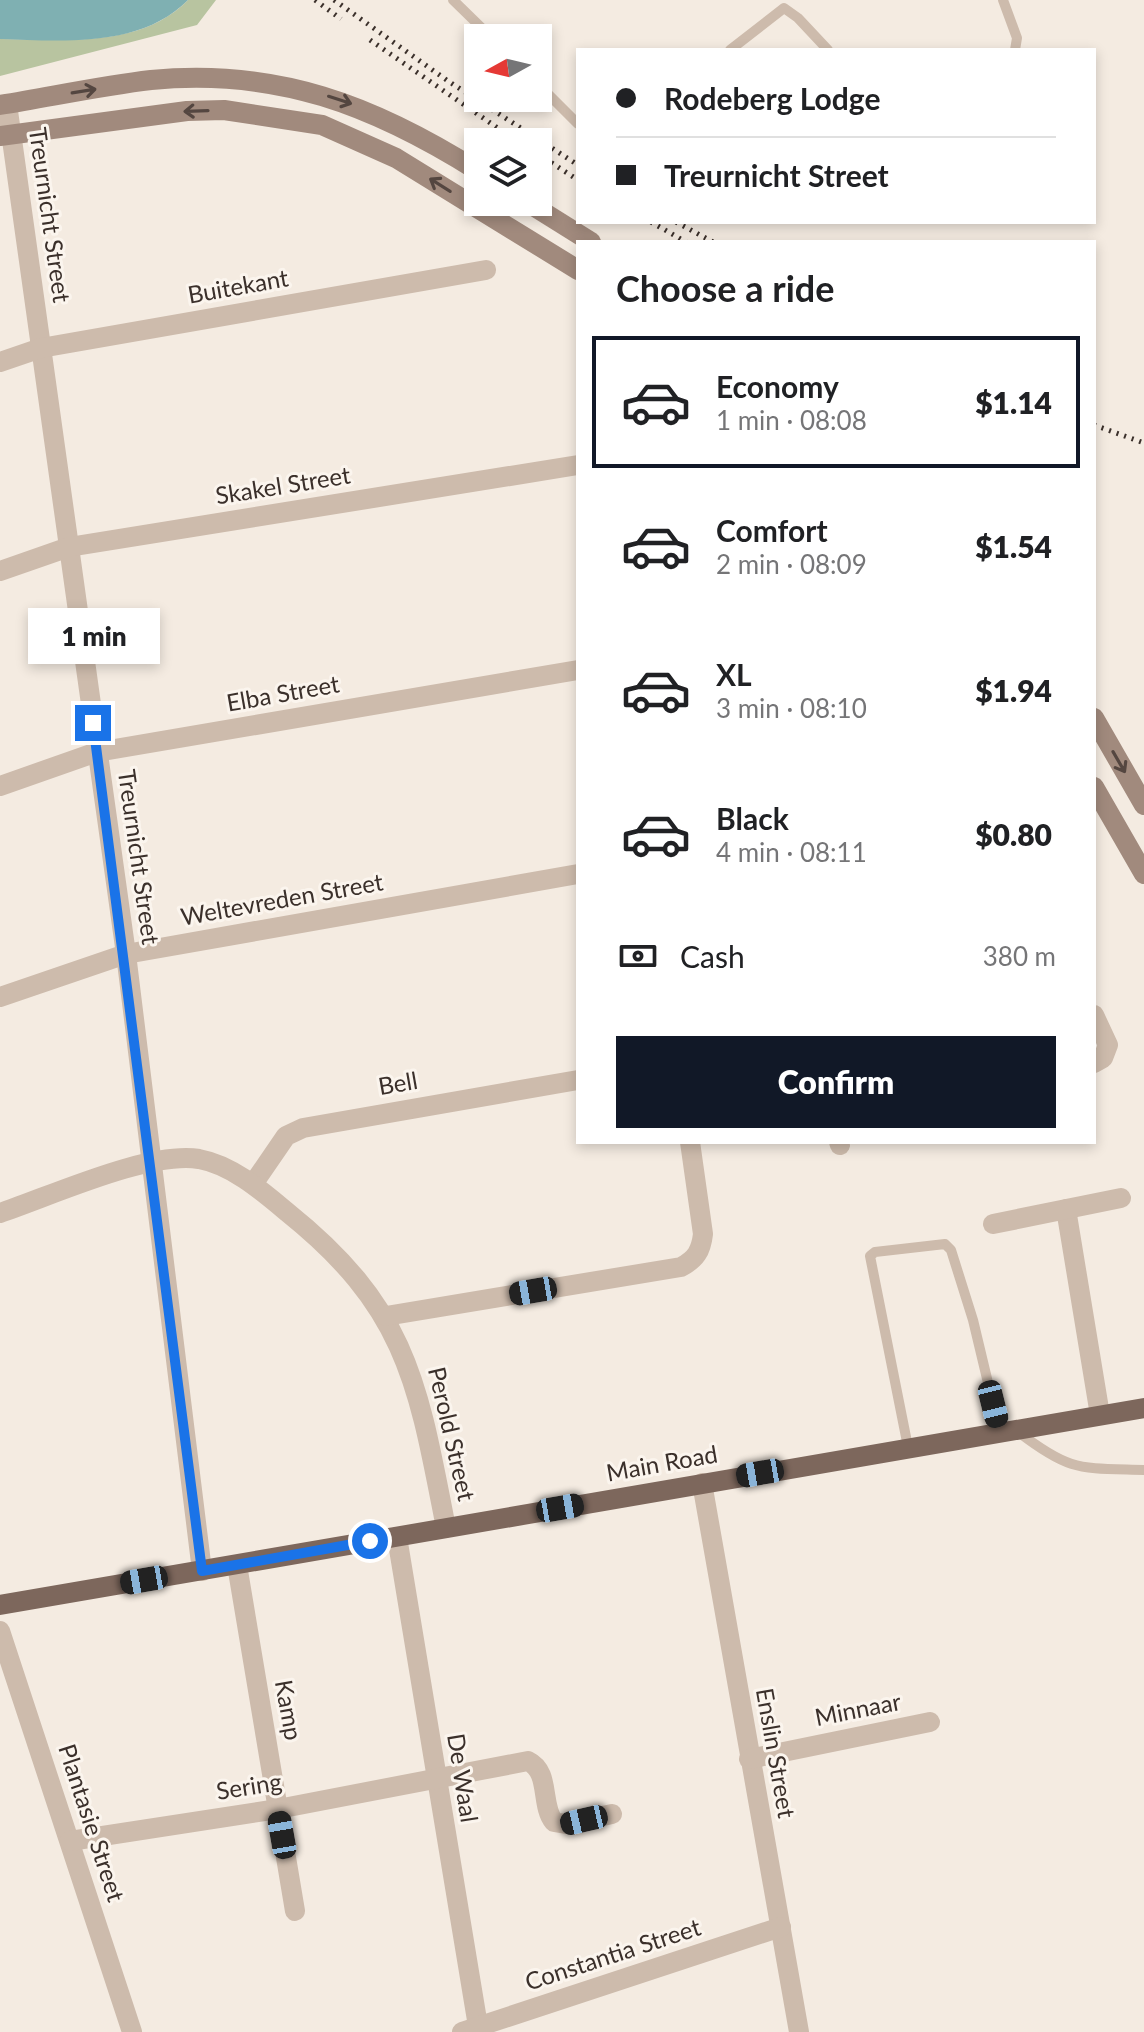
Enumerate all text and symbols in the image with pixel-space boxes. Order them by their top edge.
north arrow [464,24,552,112]
map controls [464,24,552,216]
text: Rodeberg Lodge [664,80,880,116]
one-way arrow [71,83,96,98]
one-way arrow [327,93,353,108]
one-way arrow [183,103,210,119]
street label: Treurnicht Street [24,125,77,305]
button: layers [464,128,552,216]
text: Treurnicht Street [664,157,889,193]
one-way arrow [429,177,452,193]
street label: Buitekant [185,262,291,309]
text: Choose a ride [616,266,835,310]
icon: car [620,366,692,438]
text: Economy [716,368,839,404]
text: $1.14 [975,384,1052,420]
text: 1 min · 08:08 [716,404,867,436]
street label: Skakel Street [213,459,353,509]
icon: car [620,510,692,582]
text: Comfort [716,512,828,548]
text: $1.54 [975,528,1052,564]
text: 2 min · 08:09 [716,548,867,580]
callout: 1 min [27,607,159,663]
text: 1 min [62,620,126,652]
icon: car [620,654,692,726]
text: XL [716,656,752,692]
street label: Elba Street [224,668,342,717]
text: $1.94 [975,672,1052,708]
text: 3 min · 08:10 [716,692,867,724]
route end [75,705,111,741]
one-way arrow [1111,750,1127,773]
street label: Treurnicht Street [113,767,166,947]
icon: car [620,798,692,870]
text: Black [716,800,789,836]
text: $0.80 [975,816,1052,852]
text: 4 min · 08:11 [716,836,867,868]
street label: Weltevreden Street [178,866,386,931]
icon: cash [616,934,660,978]
text: Cash [680,938,745,974]
text: 380 m [983,940,1056,972]
button: Confirm [616,1036,1056,1128]
street label: Bell [376,1065,420,1100]
car [507,1275,559,1307]
street label: Perold Street [423,1364,482,1504]
car [976,1378,1010,1430]
street label: Main Road [604,1438,720,1487]
car [734,1457,786,1489]
car [534,1492,586,1524]
route start [352,1523,388,1559]
car [118,1564,170,1596]
street label: Kamp [270,1677,309,1742]
street label: Enslin Street [751,1685,802,1820]
street label: Minnaar [812,1686,904,1731]
street label: De Waal [442,1731,485,1824]
street label: Plantasie Street [53,1740,132,1905]
street label: Sering [214,1766,284,1805]
car [558,1803,610,1837]
car [266,1809,298,1861]
street label: Constantia Street [521,1911,704,1996]

